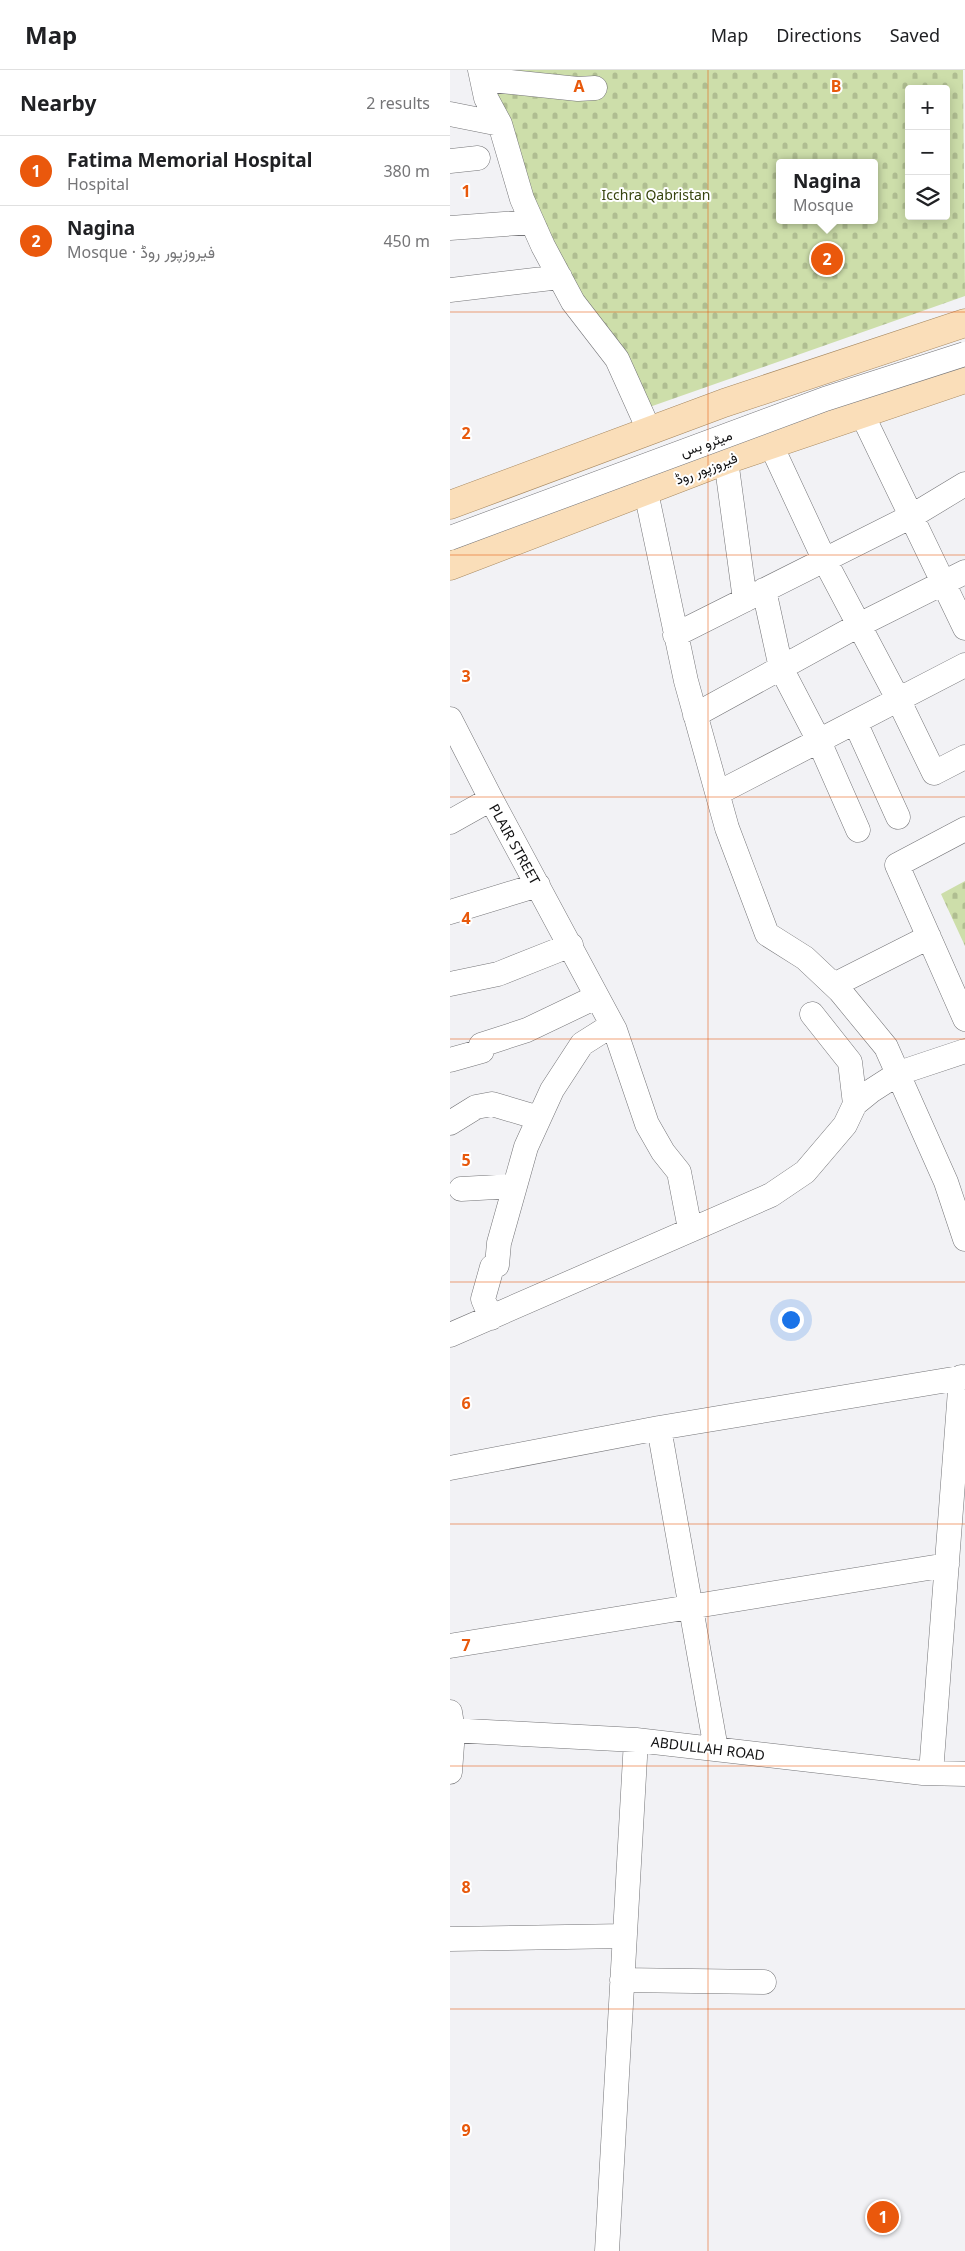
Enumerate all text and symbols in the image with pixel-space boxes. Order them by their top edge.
text: Map [25,18,77,51]
text: Map [711,23,748,47]
text: Directions [776,23,862,47]
text: Saved [890,23,940,47]
text: A [573,75,585,97]
text: B [831,75,841,97]
map controls [905,85,950,220]
button: + [905,85,950,130]
text: Nearby [20,89,96,117]
text: 2 results [366,92,430,114]
button: − [905,130,950,175]
text: Fatima Memorial Hospital [67,147,312,173]
popup [776,159,878,224]
text: 1 [31,160,41,182]
text: 380 m [383,160,430,182]
text: Nagina [793,168,861,194]
text: Hospital [67,173,129,195]
button: layers [905,175,950,220]
text: 1 [461,180,471,202]
park label: Icchra Qabristan [602,185,710,204]
text: Mosque [793,194,853,216]
text: Nagina [67,215,135,241]
text: 2 [31,230,41,252]
text: 450 m [383,230,430,252]
pin: 2 [811,240,843,278]
text: Mosque · فیروزپور روڈ [67,241,215,263]
text: 2 [461,422,471,444]
street label: میٹرو بس [677,425,735,461]
street label: فیروزپور روڈ [672,447,740,490]
text: 3 [461,665,471,687]
street label: PLAIR STREET [485,800,545,888]
text: 4 [461,907,471,929]
text: 5 [461,1149,471,1171]
your location [778,1307,804,1333]
text: 6 [461,1392,471,1414]
text: 7 [461,1634,471,1656]
street label: ABDULLAH ROAD [650,1732,766,1764]
text: 8 [461,1876,471,1898]
text: 9 [461,2119,471,2141]
pin: 1 [867,2198,899,2236]

